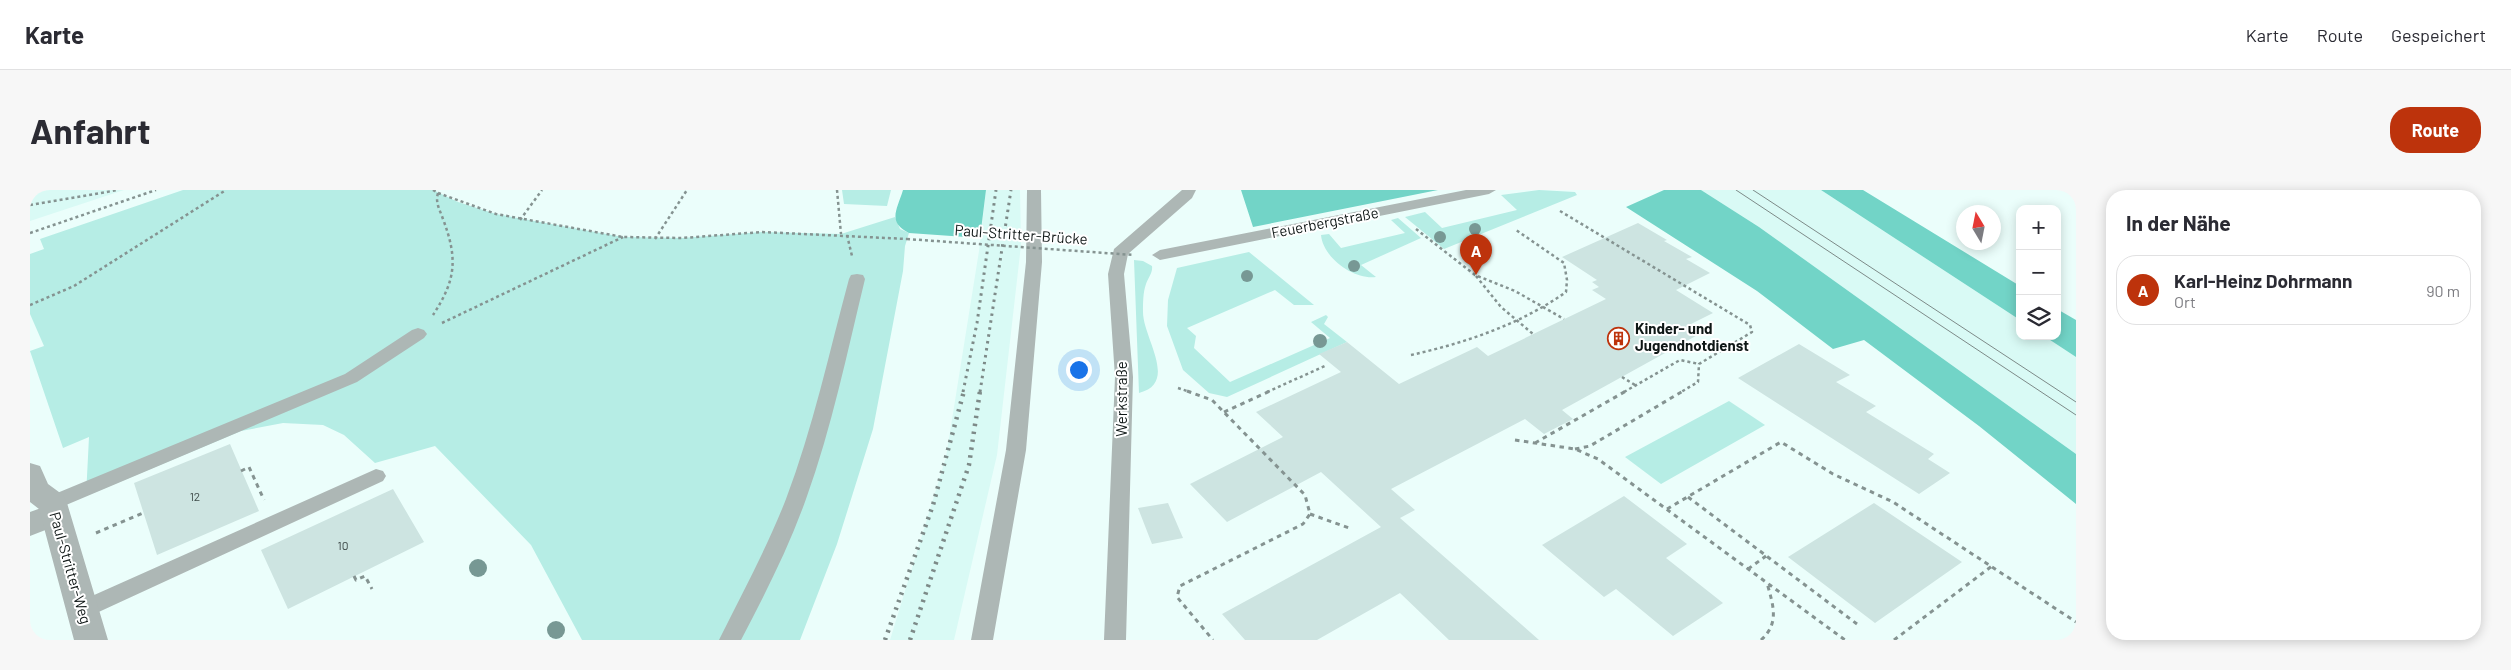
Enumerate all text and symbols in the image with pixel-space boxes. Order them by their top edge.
text: Karte [25,20,84,49]
text: Karte [2246,24,2289,46]
text: Route [2317,24,2363,46]
text: Gespeichert [2391,24,2486,46]
button: Route [2390,107,2481,153]
text: Anfahrt [30,109,150,151]
street label: Feuerbergstraße [1270,203,1380,241]
north arrow [1956,205,2001,250]
map controls [2016,205,2061,340]
button: + [2016,205,2061,250]
text: In der Nähe [2126,210,2231,235]
street label: Paul-Stritter-Brücke [954,220,1088,248]
pin: A [1460,234,1492,275]
button: − [2016,250,2061,295]
text: Karl-Heinz Dohrmann [2174,269,2352,292]
text: A [2138,281,2148,300]
text: 90 m [2426,281,2460,300]
text: Ort [2174,292,2196,311]
button: layers [2016,295,2061,340]
place label: Kinder- und Jugendnotdienst [1635,319,1749,354]
building icon: Kinder- und Jugendnotdienst [1607,326,1631,350]
your location [1066,357,1092,383]
street label: Werkstraße [1112,361,1130,437]
house number: 12 [190,489,200,503]
street label: Paul-Stritter-Weg [46,510,96,626]
house number: 10 [338,538,348,552]

